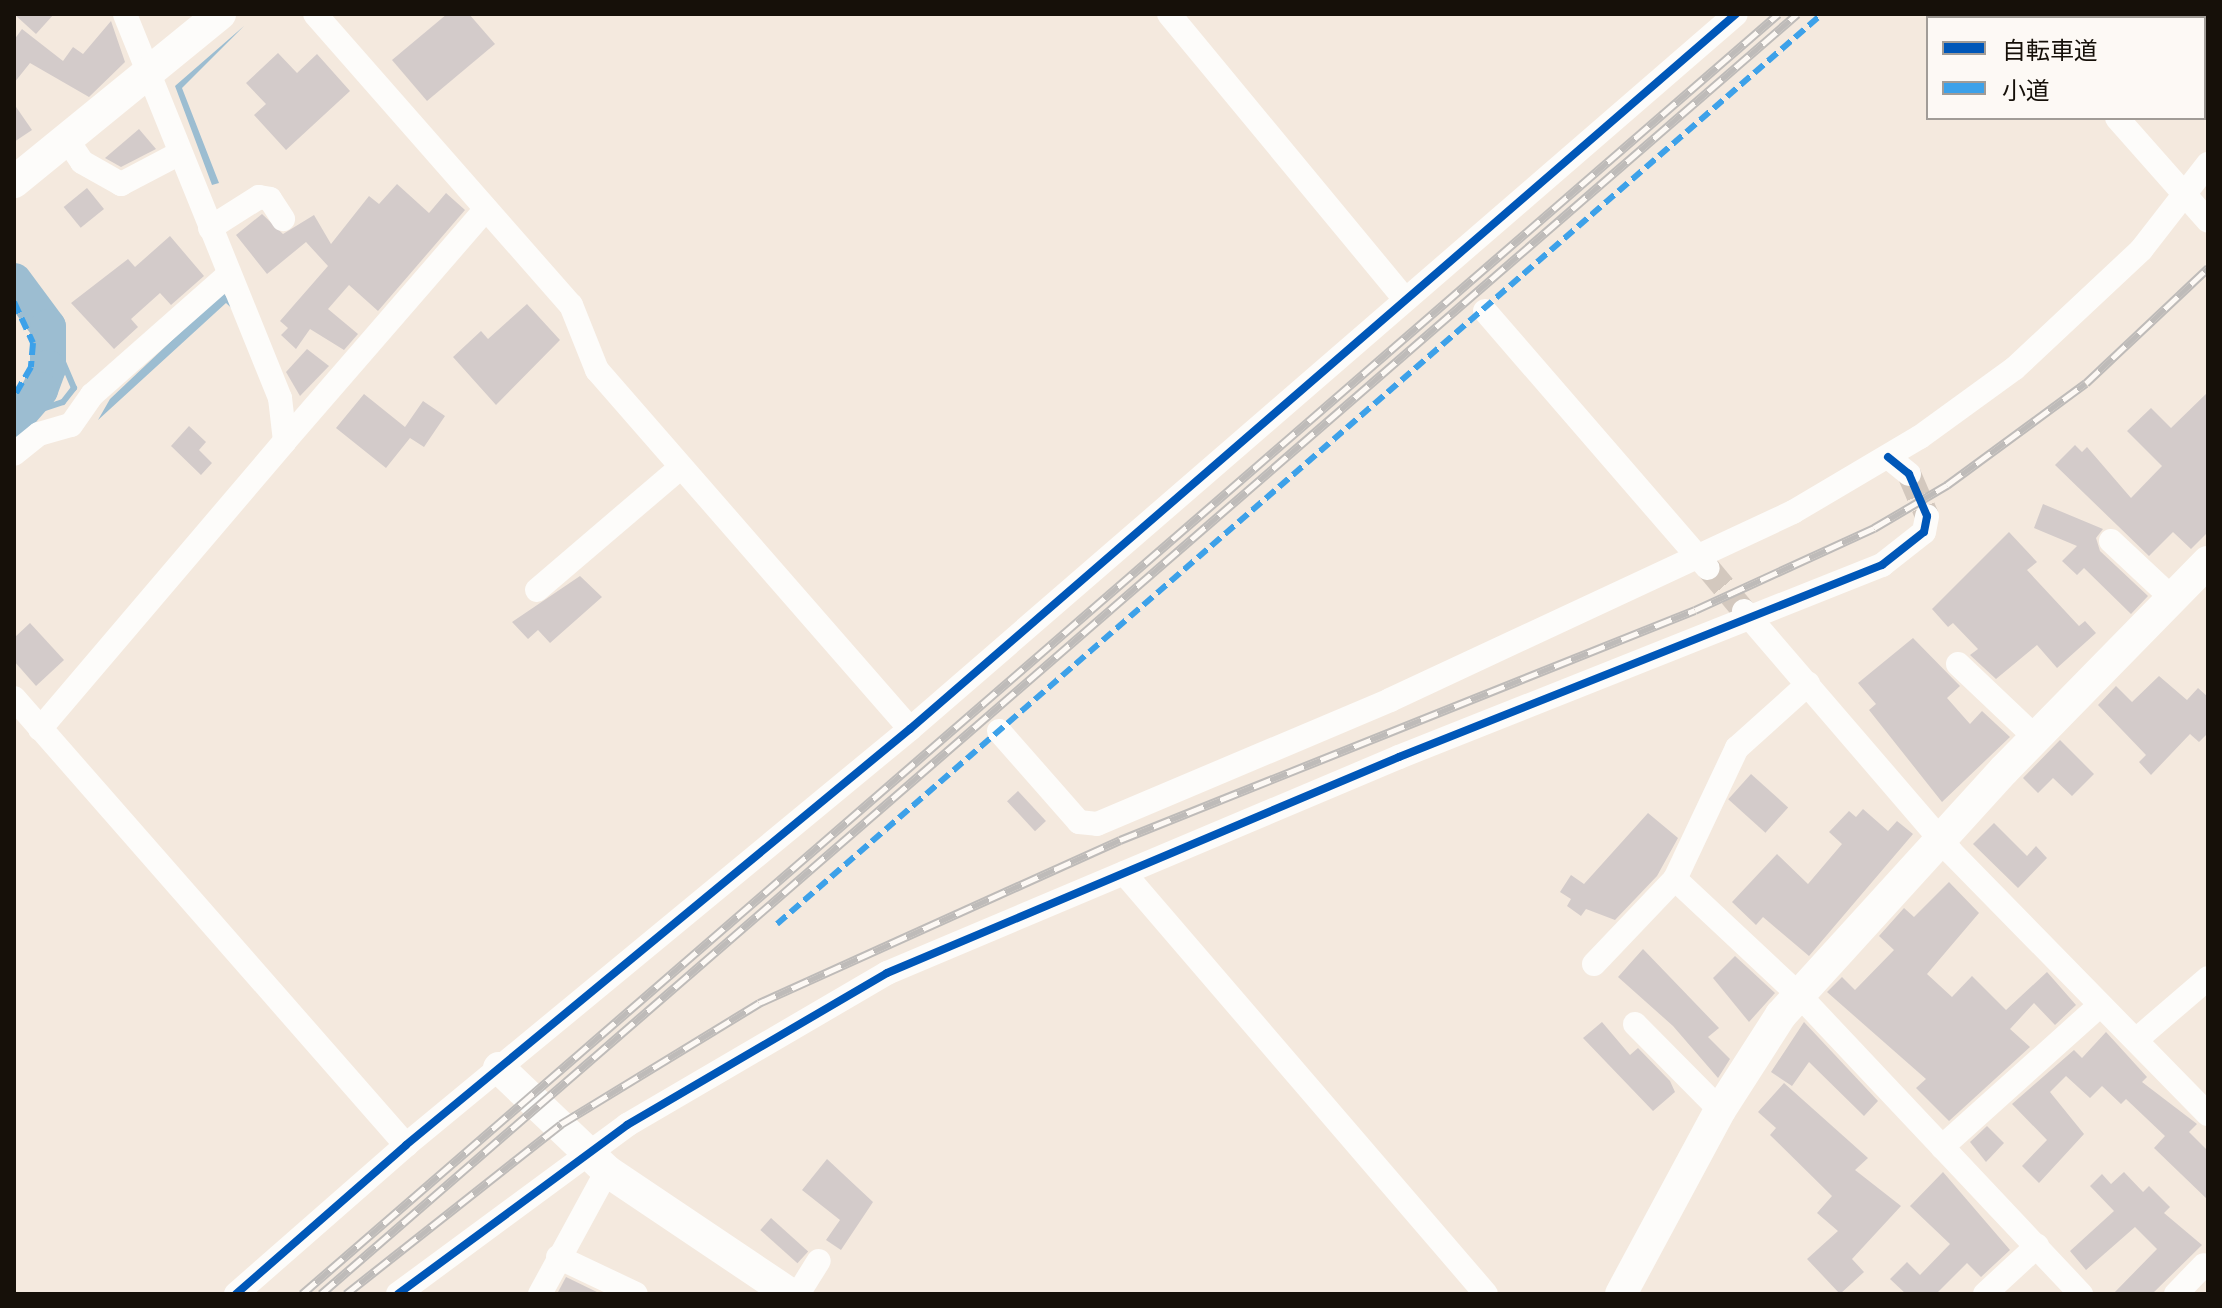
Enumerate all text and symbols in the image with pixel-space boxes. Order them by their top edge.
legend [1926,16,2206,120]
text: 自転車道 [2002,36,2098,65]
text: 小道 [2002,76,2050,105]

